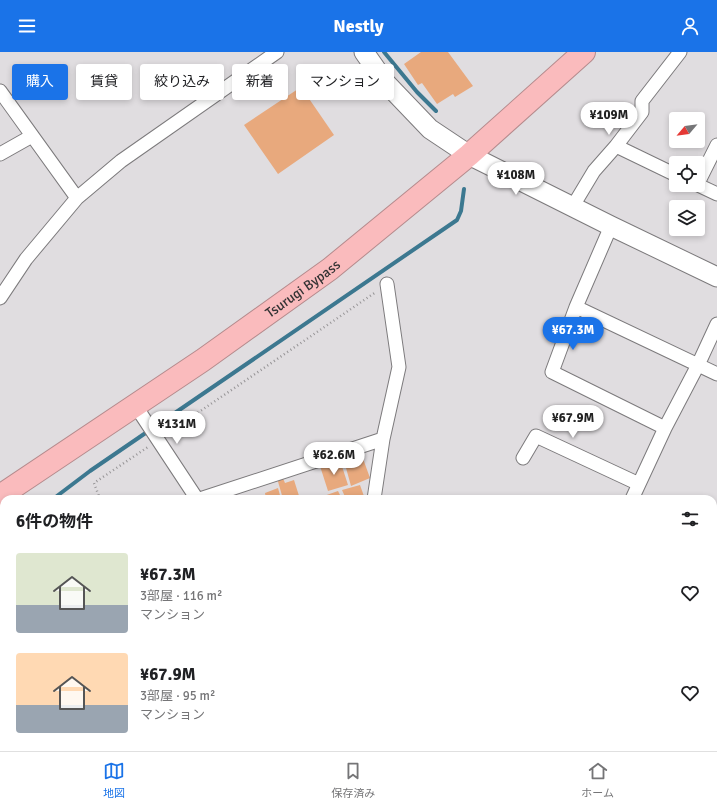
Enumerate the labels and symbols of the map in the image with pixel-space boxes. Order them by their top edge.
pin: ¥109M [581,102,637,136]
north arrow [669,112,705,148]
pin: ¥108M [488,162,544,196]
street label: Tsurugi Bypass [262,256,344,322]
pin: ¥67.3M [540,317,606,351]
pin: ¥67.9M [540,405,606,439]
pin: ¥131M [149,411,205,445]
pin: ¥62.6M [301,442,367,476]

